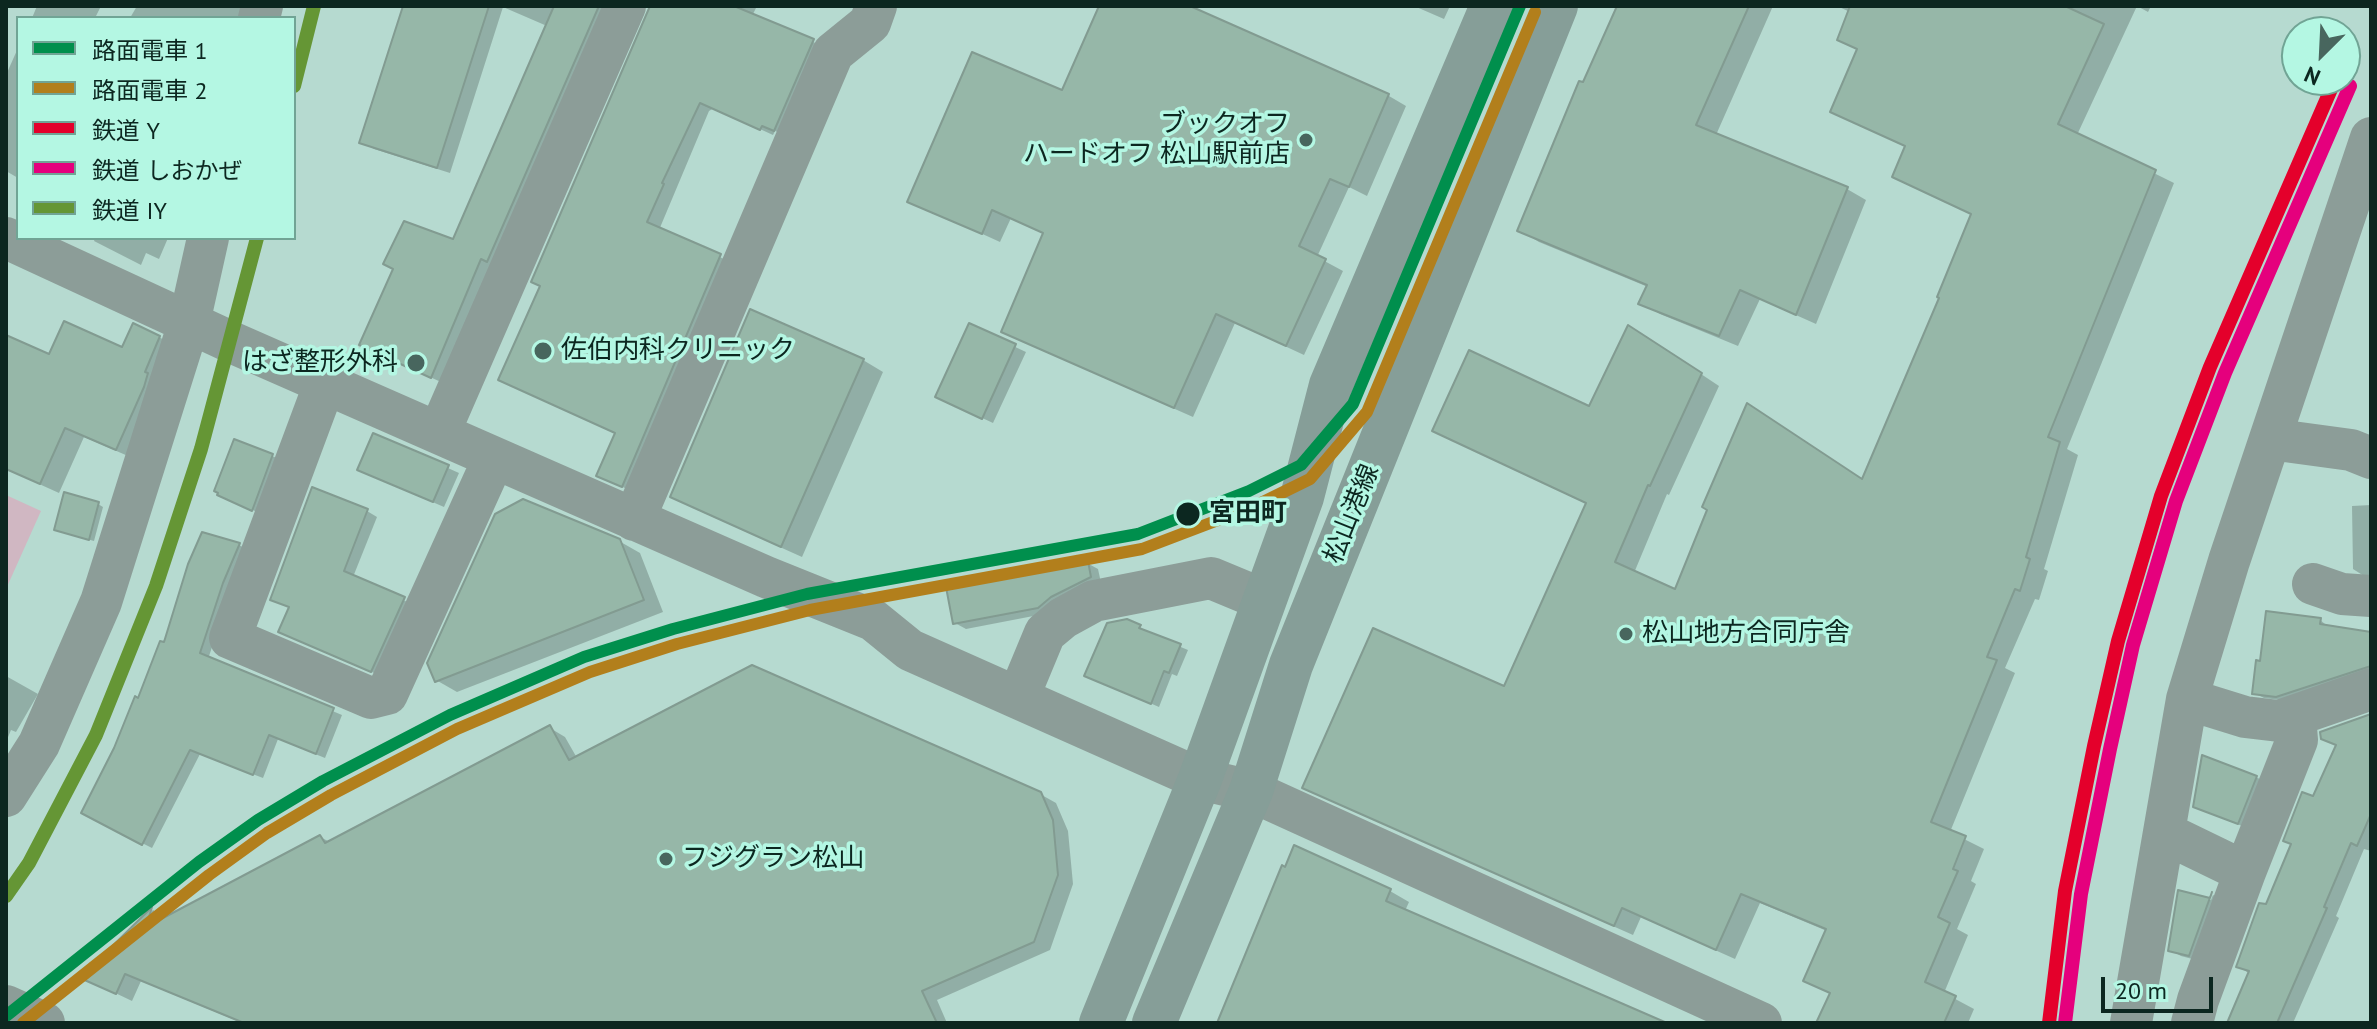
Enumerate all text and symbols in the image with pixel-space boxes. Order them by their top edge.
legend [16,16,296,240]
north arrow [2281,16,2361,96]
text: 路面電車 1 [92,35,208,66]
text: N [2300,60,2324,92]
text: 路面電車 2 [92,75,208,106]
place label: ブックオフ ハードオフ 松山駅前店 [1023,109,1290,170]
text: 鉄道 Y [92,115,160,146]
marker: ブックオフ ハードオフ 松山駅前店 [1297,131,1315,149]
text: 鉄道 しおかぜ [92,155,242,186]
text: 鉄道 IY [92,195,167,226]
place label: 佐伯内科クリニック [561,335,795,367]
marker: 佐伯内科クリニック [532,340,554,362]
place label: はざ整形外科 [242,347,398,379]
marker: はざ整形外科 [405,352,427,374]
street label: 松山港線 [1318,460,1386,568]
place label: 宮田町 [1209,498,1287,530]
marker: 宮田町 [1174,500,1202,528]
place label: 松山地方合同庁舎 [1642,618,1850,650]
marker: 松山地方合同庁舎 [1617,625,1635,643]
place label: フジグラン松山 [682,843,864,875]
marker: フジグラン松山 [657,850,675,868]
scale bar [2105,961,2217,1011]
text: 20 m [2115,975,2167,1006]

